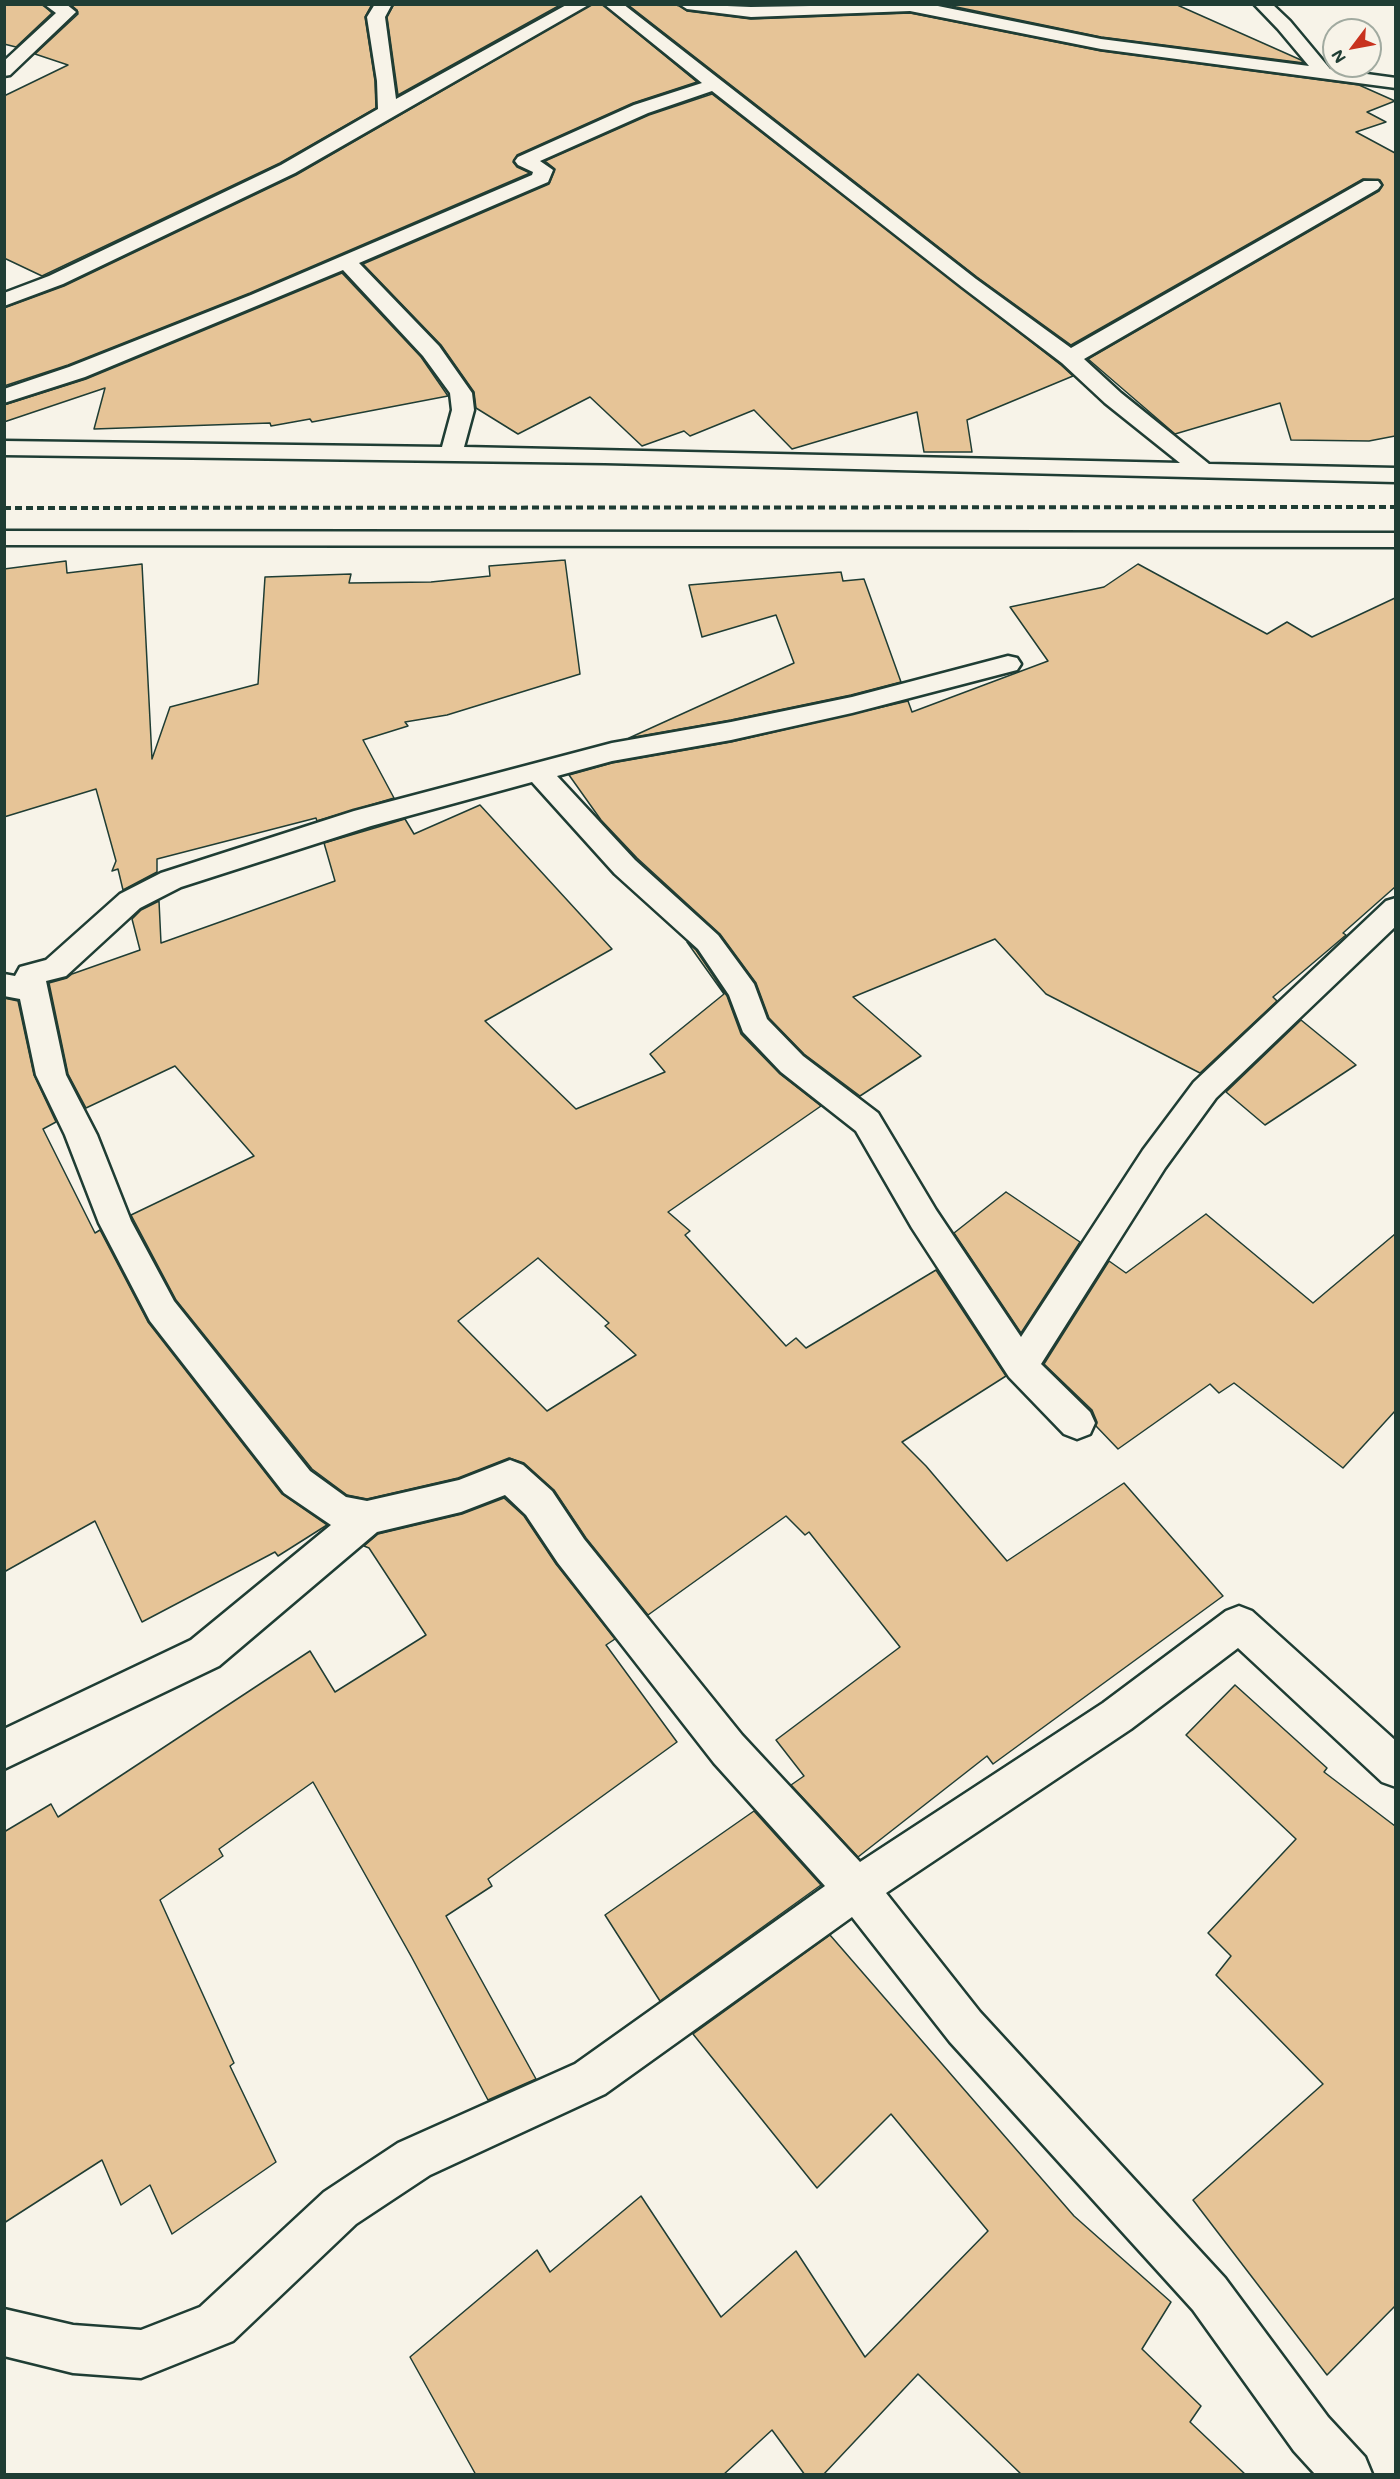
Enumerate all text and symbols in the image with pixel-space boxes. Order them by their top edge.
north arrow [1322,18,1382,78]
text: N [1326,46,1350,67]

